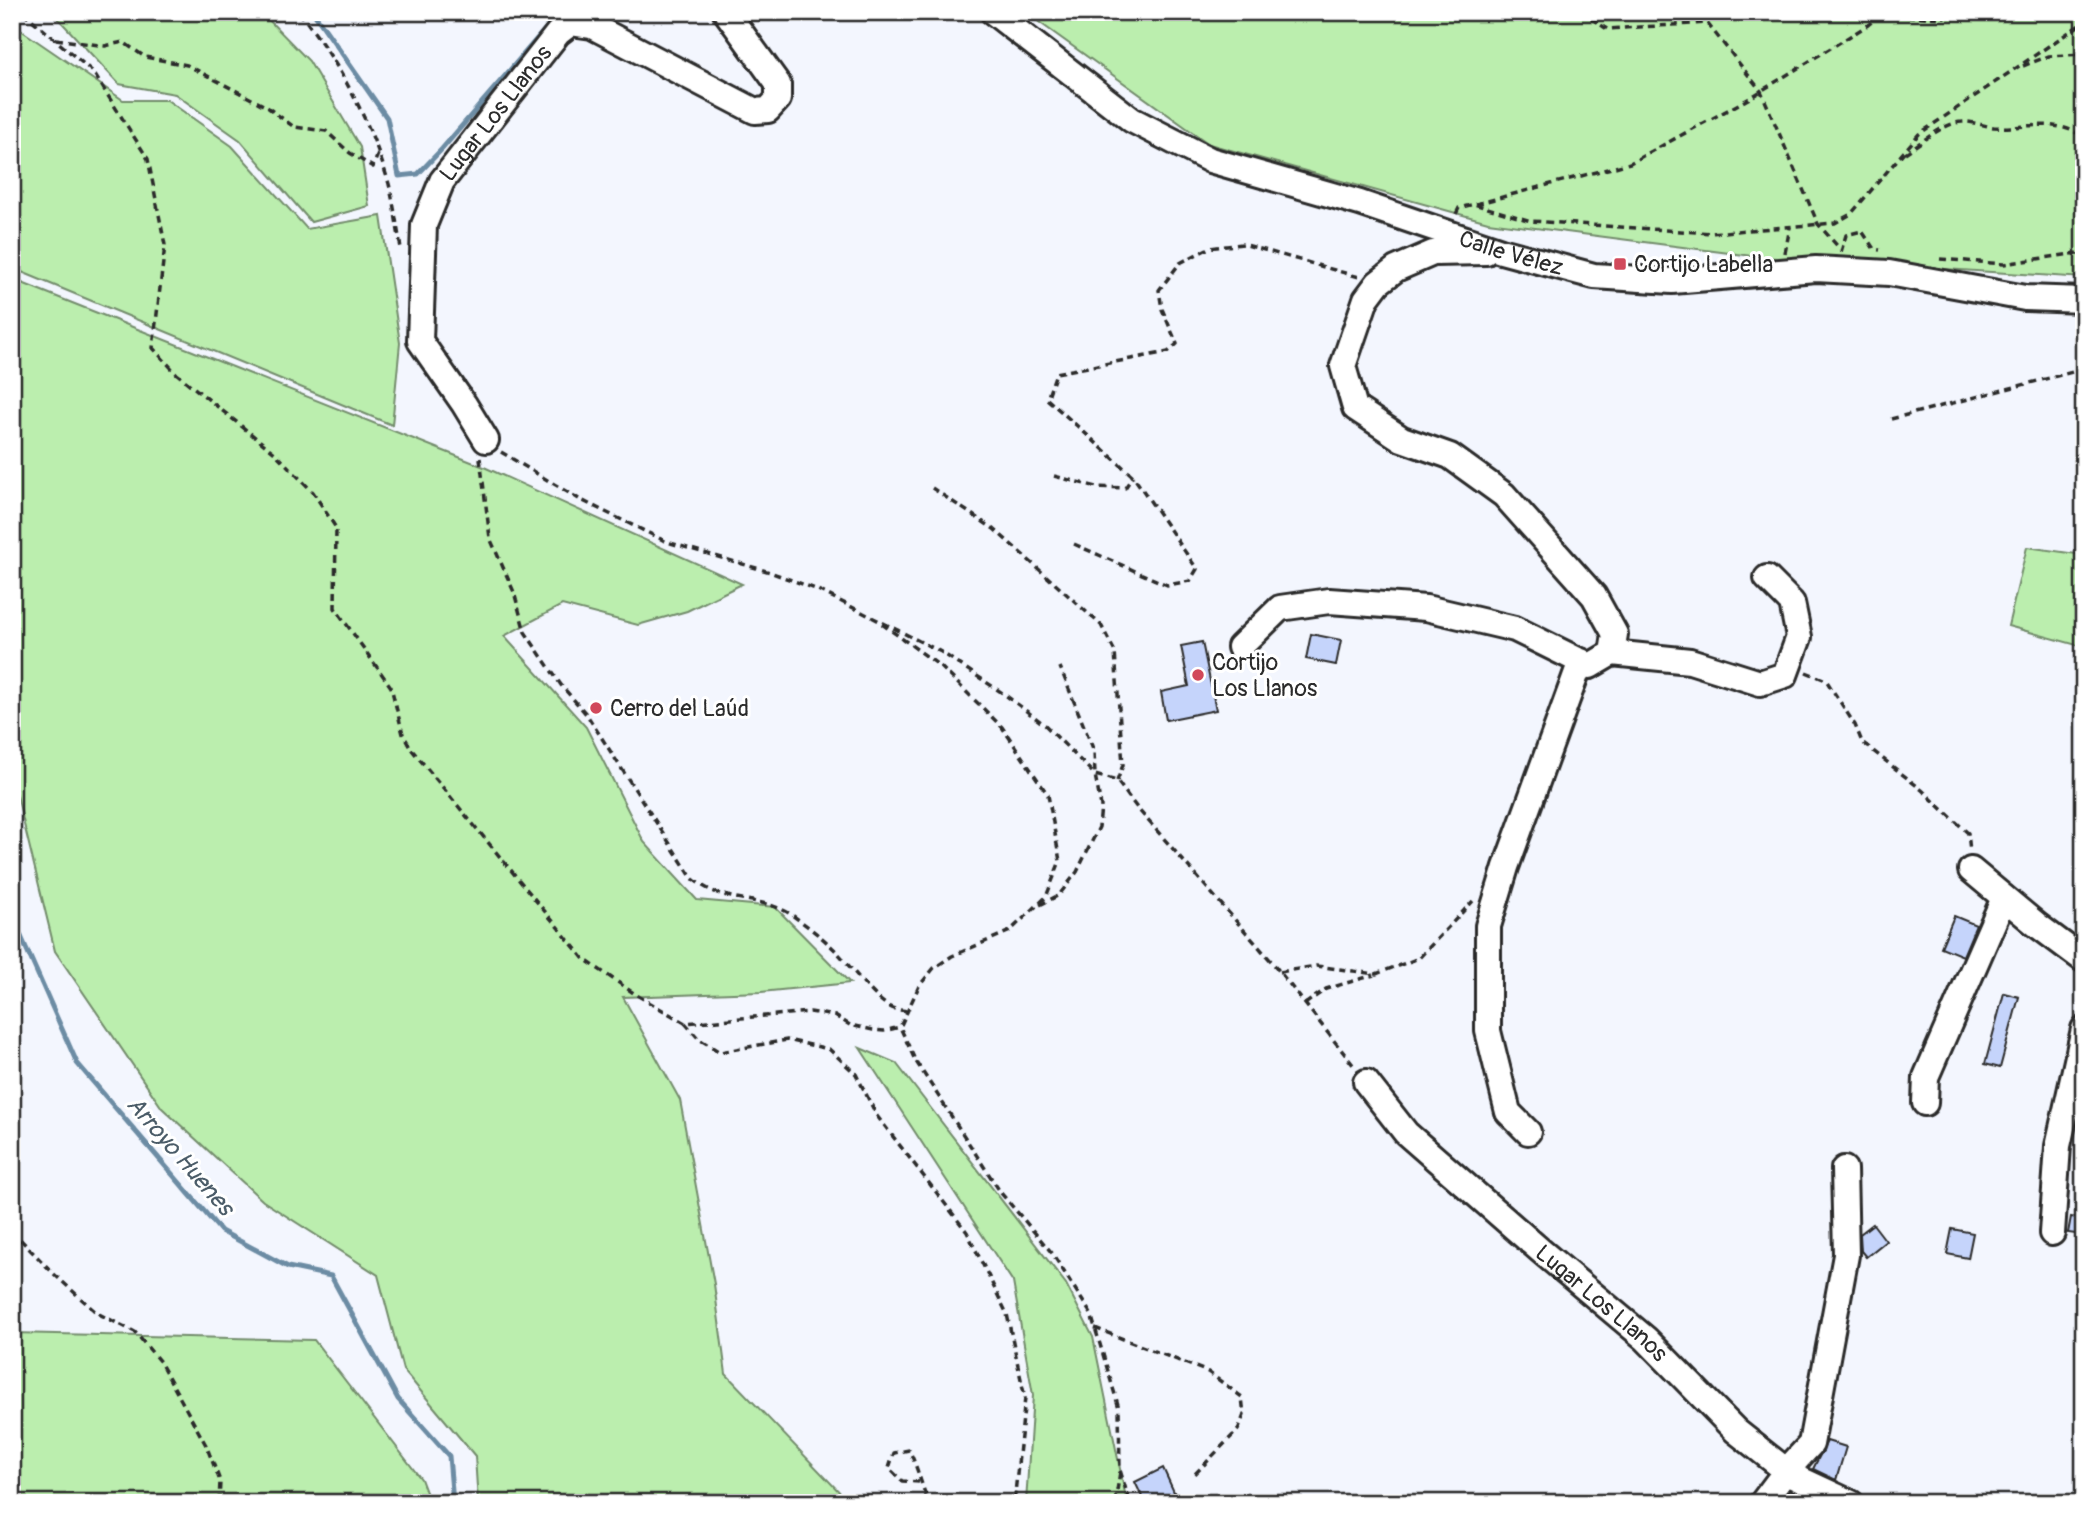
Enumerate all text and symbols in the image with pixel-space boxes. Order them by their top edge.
street label: Lugar Los Llanos [433,39,558,187]
street label: Calle Vélez [1455,223,1566,282]
place label: Cortijo Labella [1634,250,1773,279]
marker: Cortijo Labella [1612,256,1628,272]
place label: Cortijo Los Llanos [1212,648,1317,703]
marker: Cortijo Los Llanos [1190,667,1206,683]
place label: Cerro del Laúd [610,694,749,723]
marker: Cerro del Laúd [588,700,604,716]
water label: Arroyo Huenes [120,1091,241,1223]
street label: Lugar Los Llanos [1530,1238,1674,1367]

